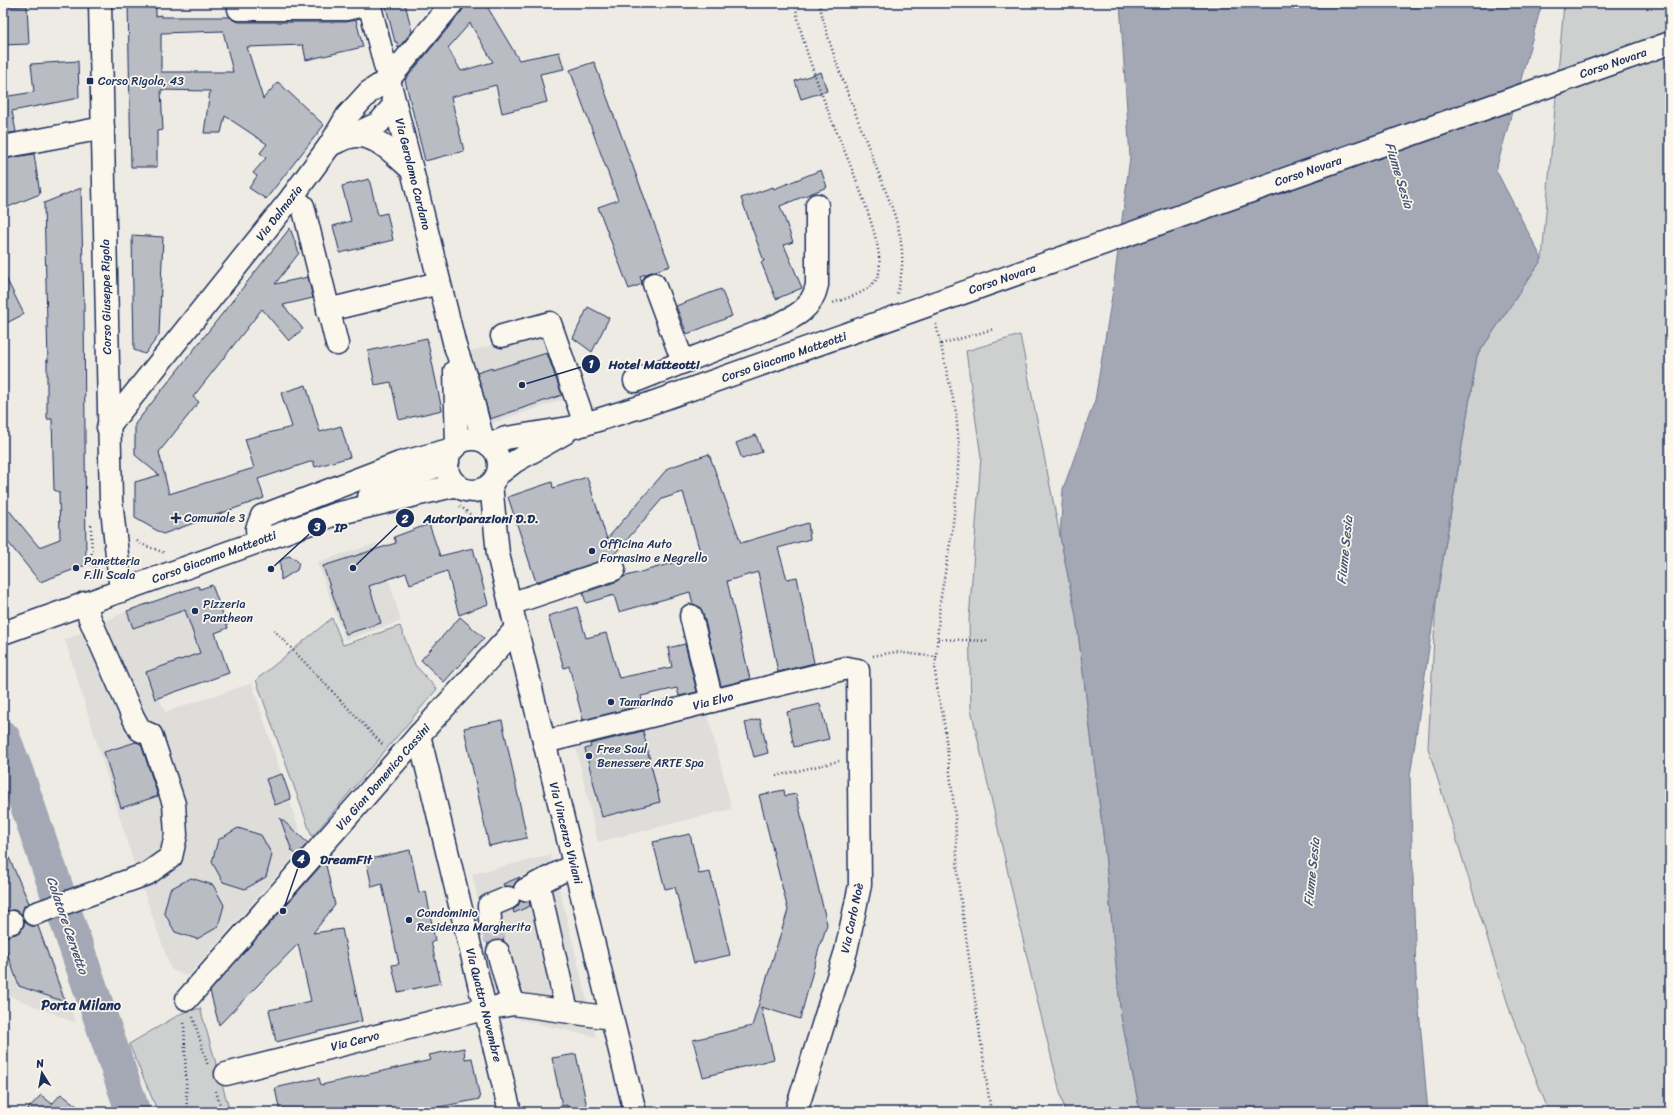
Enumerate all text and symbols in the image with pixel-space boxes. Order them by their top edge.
street label: Corso Novara [1576,41,1651,85]
place label: Corso Rigola, 43 [98,70,184,92]
marker: Corso Rigola, 43 [85,76,95,86]
street label: Via Gerolamo Cardano [388,116,438,232]
water label: Fiume Sesia [1379,139,1421,213]
street label: Corso Novara [1271,149,1346,193]
street label: Via Dalmazia [250,180,308,246]
street label: Corso Giuseppe Rigola [94,239,118,355]
street label: Corso Novara [965,257,1040,301]
street label: Corso Giacomo Matteotti [718,325,850,389]
callout: Hotel Matteotti [581,352,708,377]
text: 1 [588,353,594,375]
text: Hotel Matteotti [607,353,701,376]
callout: Autoriparazioni D.D. [395,506,547,531]
place label: Comunale 3 [184,507,245,529]
text: Autoriparazioni D.D. [422,507,539,530]
text: 2 [401,508,409,530]
marker: Comunale 3 [171,513,181,523]
water label: Fiume Sesia [1329,513,1360,585]
callout: IP [307,515,356,540]
text: 3 [313,516,321,538]
text: IP [333,516,348,539]
street label: Corso Giacomo Matteotti [148,524,280,590]
place label: Officina Auto Fornasino e Negrello [600,533,707,569]
marker: Officina Auto Fornasino e Negrello [587,546,597,556]
place label: Panetteria F.lli Scala [84,550,141,586]
marker: Panetteria F.lli Scala [71,563,81,573]
place label: Pizzeria Pantheon [203,593,253,629]
marker: Pizzeria Pantheon [190,606,200,616]
street label: Via Elvo [690,685,736,717]
place label: Tamarindo [619,691,673,713]
marker: Tamarindo [606,697,616,707]
street label: Via Gian Domenico Cassini [330,718,436,836]
place label: Free Soul Benessere ARTE Spa [597,738,704,774]
marker: Free Soul Benessere ARTE Spa [584,751,594,761]
street label: Via Vincenzo Viviani [543,780,589,887]
water label: Fiume Sesia [1296,835,1327,907]
callout: DreamFit [291,847,380,872]
text: 4 [296,848,305,870]
text: DreamFit [320,848,373,871]
water label: Colatore Cervetto [40,873,95,979]
street label: Via Carlo Noè [834,881,870,955]
place label: Condominio Residenza Margherita [417,902,532,938]
marker: Condominio Residenza Margherita [404,915,414,925]
street label: Via Quattro Novembre [459,946,509,1064]
district label: Porta Milano [41,993,122,1018]
street label: Via Cervo [328,1024,382,1058]
north arrow [22,1053,62,1093]
text: N [34,1054,46,1074]

